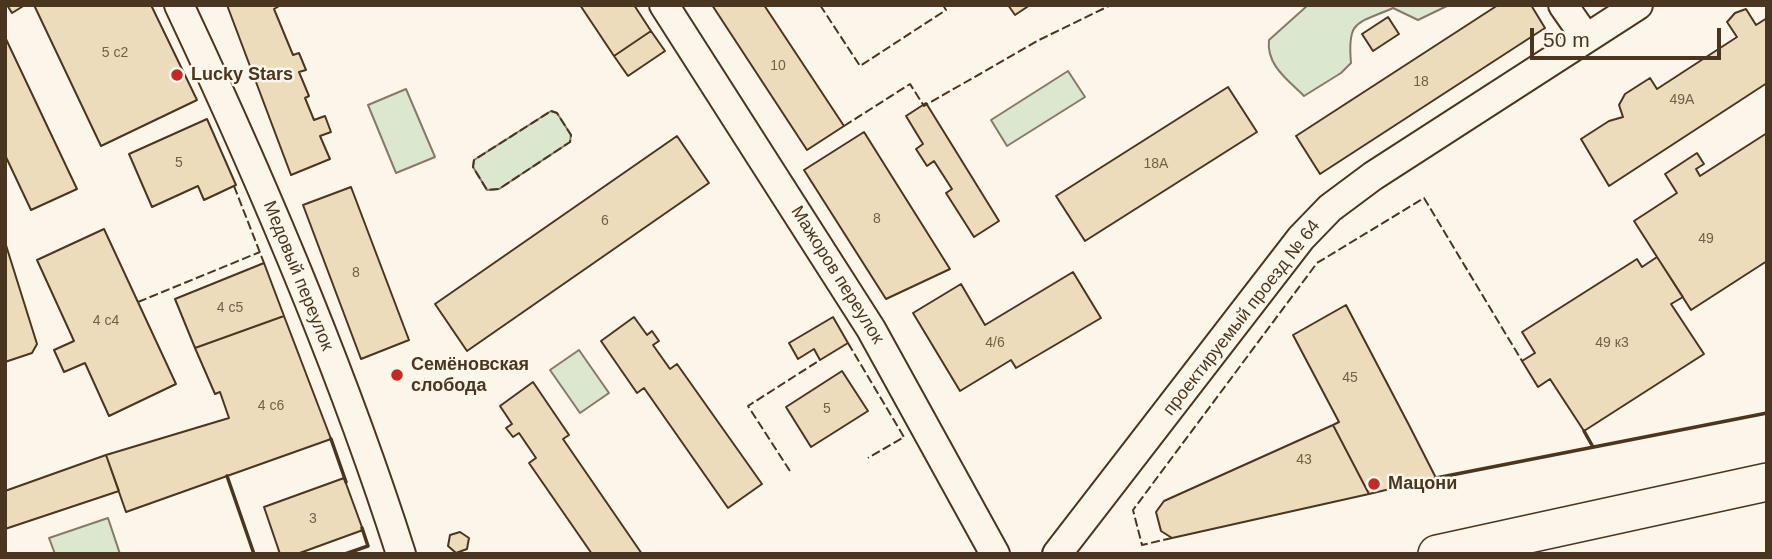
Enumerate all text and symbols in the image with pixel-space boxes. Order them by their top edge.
scale bar [1534,14,1725,58]
text: 50 m [1543,28,1590,51]
house number: 5 с2 [102,45,128,61]
house number: 10 [770,58,786,74]
place label: Lucky Stars [191,64,293,86]
marker: Lucky Stars [169,67,185,83]
house number: 18 [1413,74,1429,90]
house number: 49А [1670,92,1694,108]
house number: 5 [175,155,183,171]
house number: 18А [1144,156,1168,172]
street label: Медовый переулок [258,198,338,354]
street label: Мажоров переулок [786,202,888,348]
house number: 8 [873,211,881,227]
house number: 6 [601,213,609,229]
street label: проектируемый проезд № 64 [1159,216,1325,420]
house number: 49 [1698,231,1714,247]
house number: 8 [352,265,360,281]
house number: 4 с5 [217,300,243,316]
house number: 4 с4 [93,313,119,329]
house number: 4/6 [985,335,1005,351]
house number: 49 к3 [1595,335,1629,351]
place label: Семёновская слобода [411,354,529,396]
marker: Семёновская слобода [389,367,405,383]
house number: 45 [1342,370,1358,386]
house number: 4 с6 [258,398,284,414]
house number: 5 [823,401,831,417]
house number: 43 [1296,452,1312,468]
place label: Мацони [1388,473,1457,495]
marker: Мацони [1366,476,1382,492]
house number: 3 [309,511,317,527]

